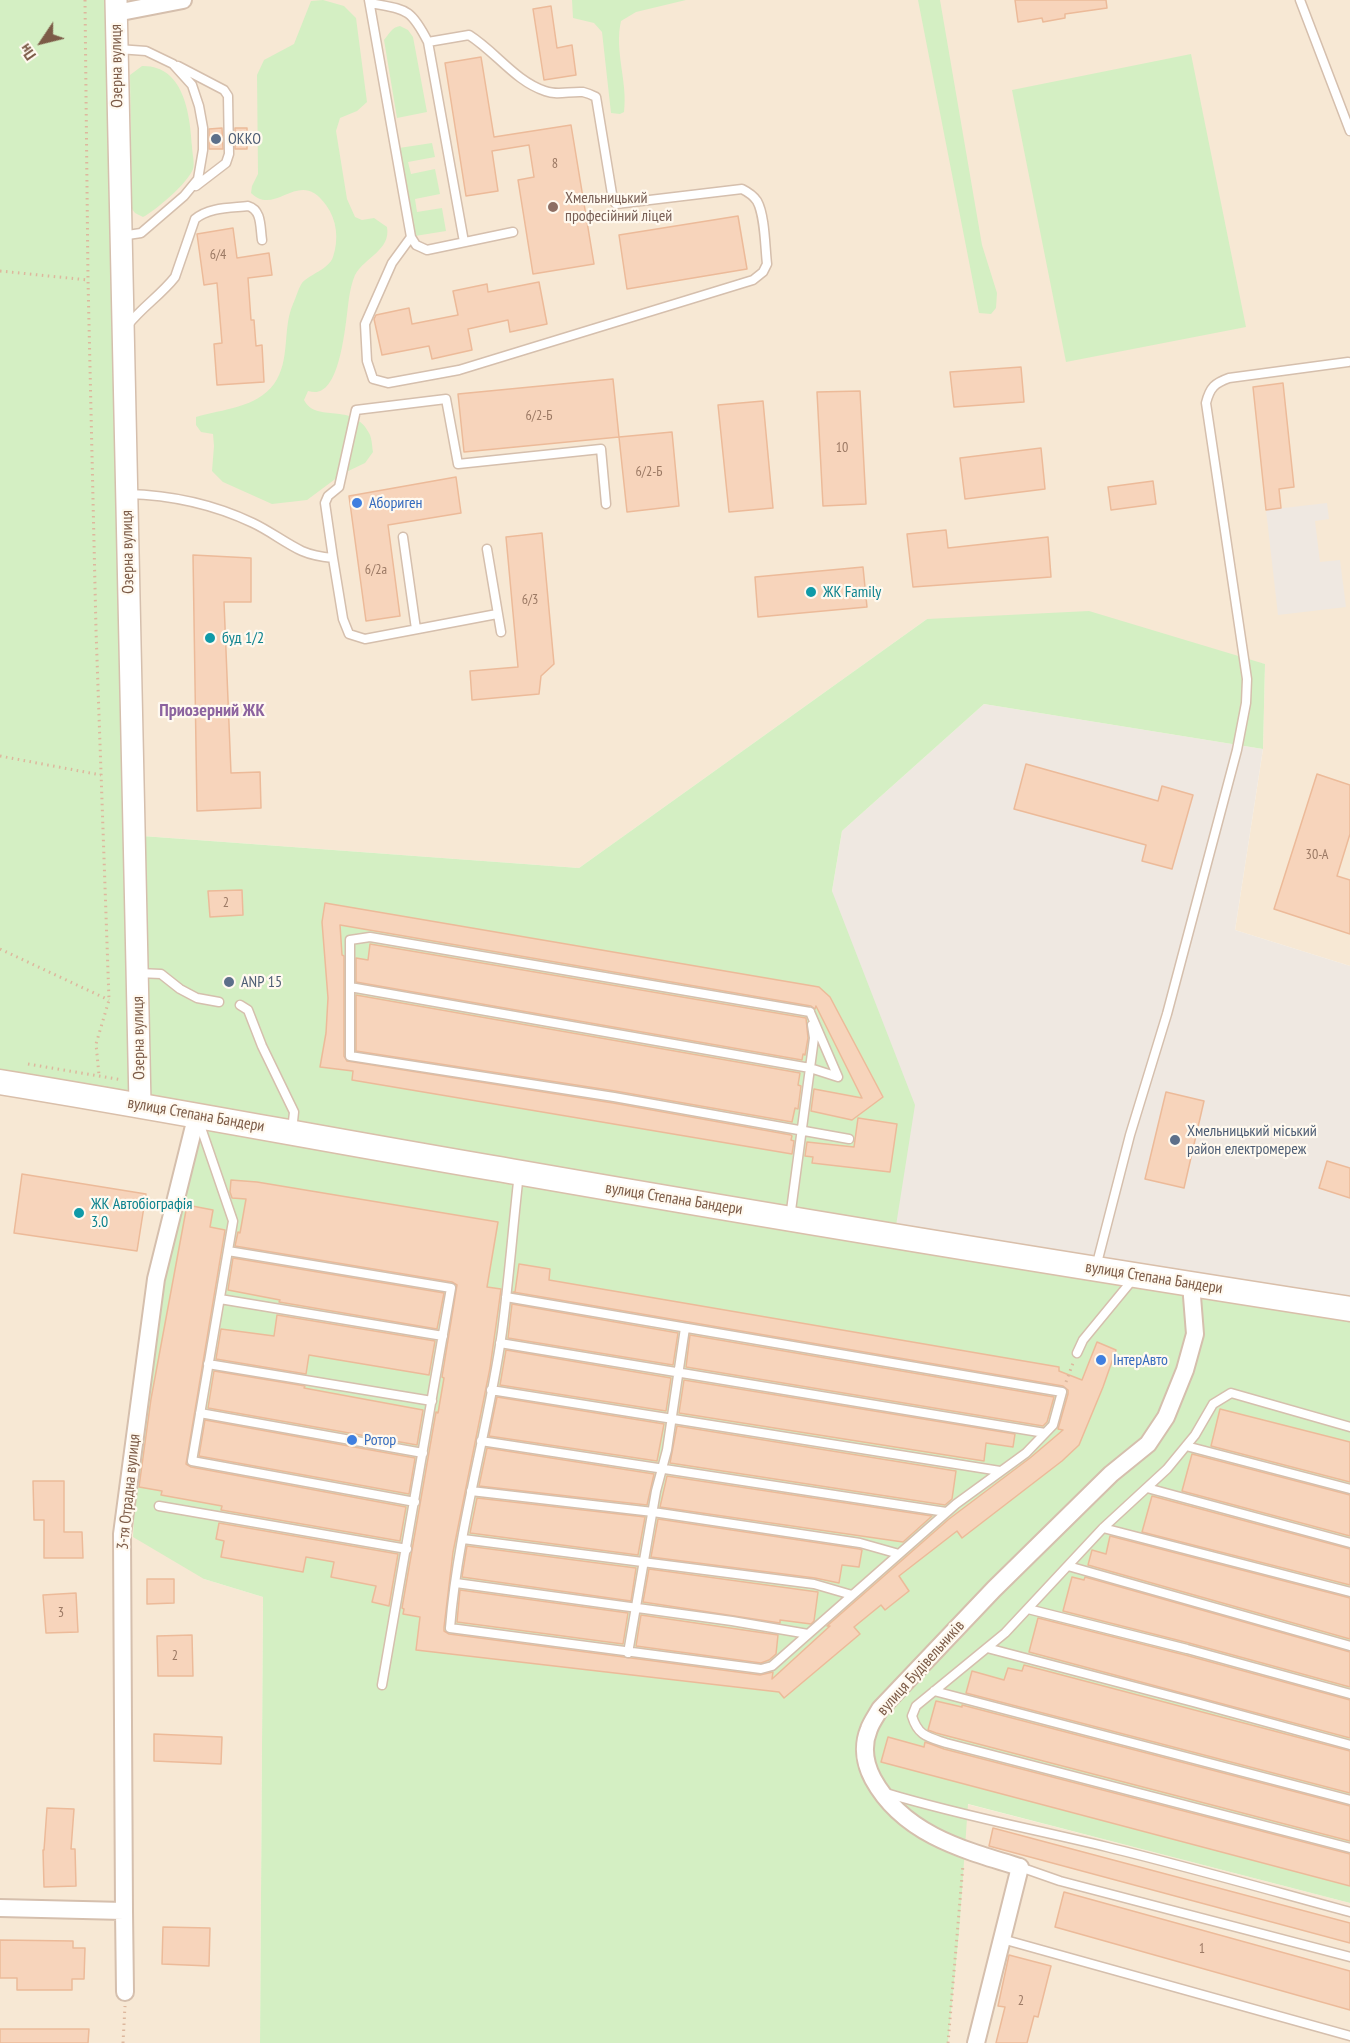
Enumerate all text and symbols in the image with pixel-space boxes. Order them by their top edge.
north arrow [12,12,72,72]
street label: Озерна вулиця [107,24,127,108]
text: Пн [15,40,40,64]
place label: ОККО [228,129,261,149]
marker: ОККО [209,132,223,146]
house number: 8 [552,156,558,172]
place label: Хмельницький професійний ліцей [565,188,672,226]
marker: Хмельницький професійний ліцей [546,200,560,214]
house number: 6/4 [210,247,226,263]
house number: 6/2-Б [525,408,553,424]
house number: 10 [836,440,848,456]
house number: 6/2-Б [635,464,663,480]
place label: Абориген [369,493,422,513]
marker: Абориген [350,496,364,510]
street label: Озерна вулиця [118,510,138,594]
house number: 6/2а [365,562,387,578]
place label: ЖК Family [823,582,881,602]
marker: ЖК Family [804,585,818,599]
house number: 6/3 [522,592,538,608]
place label: буд 1/2 [222,628,264,648]
marker: буд 1/2 [203,631,217,645]
district label: Приозерний ЖК [159,700,265,722]
house number: 30-А [1306,847,1328,863]
house number: 2 [223,895,229,911]
place label: ANP 15 [241,972,282,992]
marker: ANP 15 [222,975,236,989]
street label: Озерна вулиця [129,996,149,1080]
street label: вулиця Степана Бандери [126,1094,266,1136]
place label: Хмельницький міський район електромереж [1187,1121,1317,1159]
marker: Хмельницький міський район електромереж [1168,1133,1182,1147]
street label: вулиця Степана Бандери [604,1179,744,1219]
place label: ЖК Автобіографія 3.0 [91,1194,192,1232]
marker: ЖК Автобіографія 3.0 [72,1206,86,1220]
street label: вулиця Степана Бандери [1084,1258,1224,1298]
place label: ІнтерАвто [1113,1350,1168,1370]
marker: ІнтерАвто [1094,1353,1108,1367]
place label: Ротор [364,1430,396,1450]
street label: 3-тя Отрадна вулиця [113,1433,145,1551]
marker: Ротор [345,1433,359,1447]
house number: 3 [58,1605,64,1621]
street label: вулиця Будівельників [873,1617,969,1719]
house number: 2 [172,1648,178,1664]
house number: 1 [1199,1941,1205,1957]
house number: 2 [1018,1993,1024,2009]

